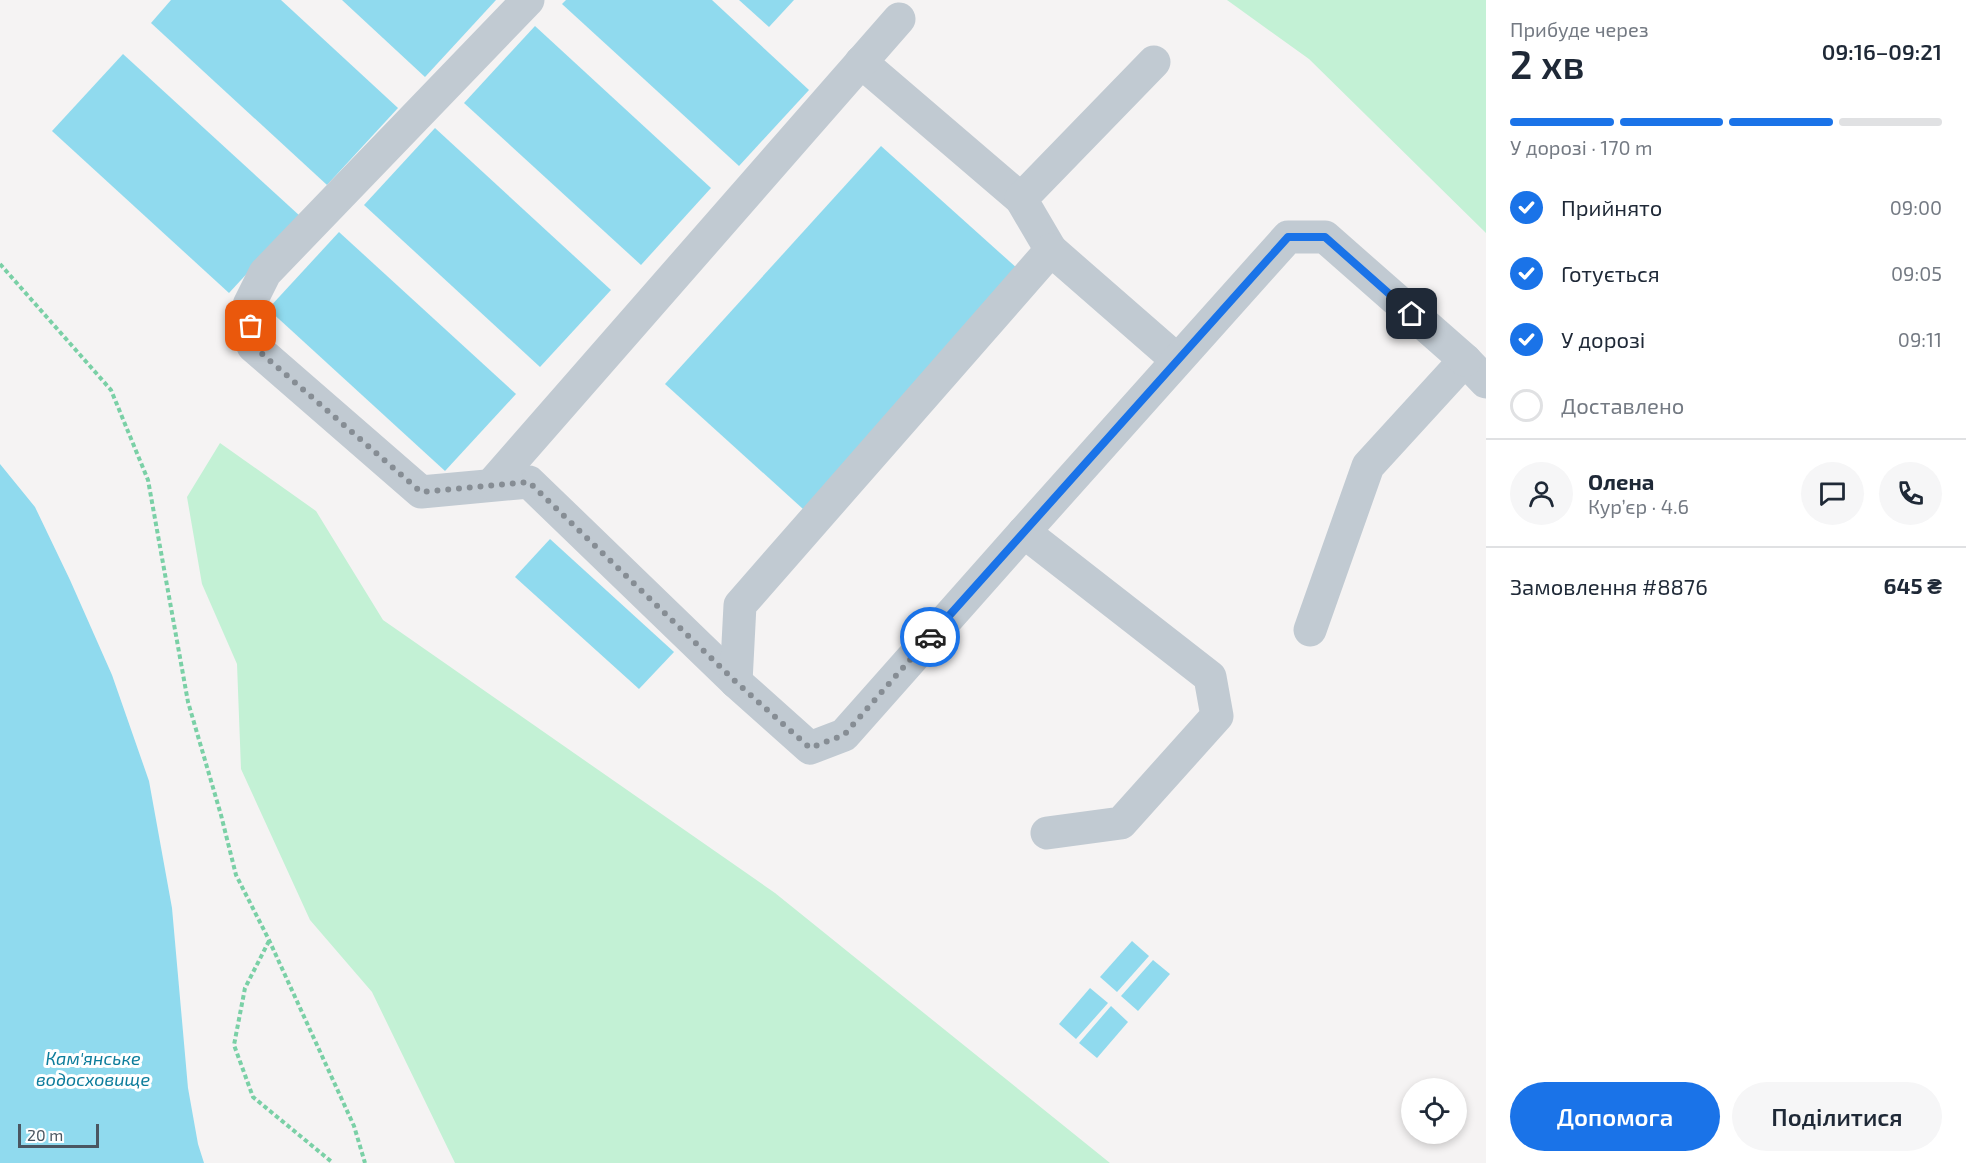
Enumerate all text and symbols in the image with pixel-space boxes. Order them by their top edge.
text: Прибуде через [1510,17,1649,41]
text: 09:16–09:21 [1822,38,1942,64]
text: 2 хв [1510,40,1585,87]
text: У дорозі · 170 m [1510,135,1653,159]
icon: check [1510,191,1543,224]
text: Прийнято [1561,194,1662,220]
text: 09:00 [1890,195,1942,219]
icon: check [1510,257,1543,290]
text: Готується [1561,260,1660,286]
text: 09:05 [1891,261,1942,285]
pin [1386,288,1437,339]
icon: home [1395,297,1428,330]
pin [225,300,276,351]
icon: bag [234,309,267,342]
icon: check [1510,323,1543,356]
text: У дорозі [1561,326,1645,352]
text: 09:11 [1898,327,1942,351]
text: Доставлено [1561,392,1684,418]
button: person [1510,462,1573,525]
button: chat [1801,462,1864,525]
button: phone [1879,462,1942,525]
text: Олена [1588,468,1654,494]
text: Кур’єр · 4.6 [1588,494,1689,518]
text: 645 ₴ [1883,572,1942,598]
text: Замовлення #8876 [1510,573,1708,599]
courier [900,607,960,667]
icon: car [914,621,947,654]
water label: Кам'янське водосховище [36,1047,150,1090]
map controls [1401,1078,1467,1144]
button: locate [1401,1078,1467,1144]
button: Допомога [1510,1082,1720,1151]
button: Поділитися [1732,1082,1942,1151]
scale bar [18,1121,99,1148]
text: 20 m [27,1125,63,1144]

